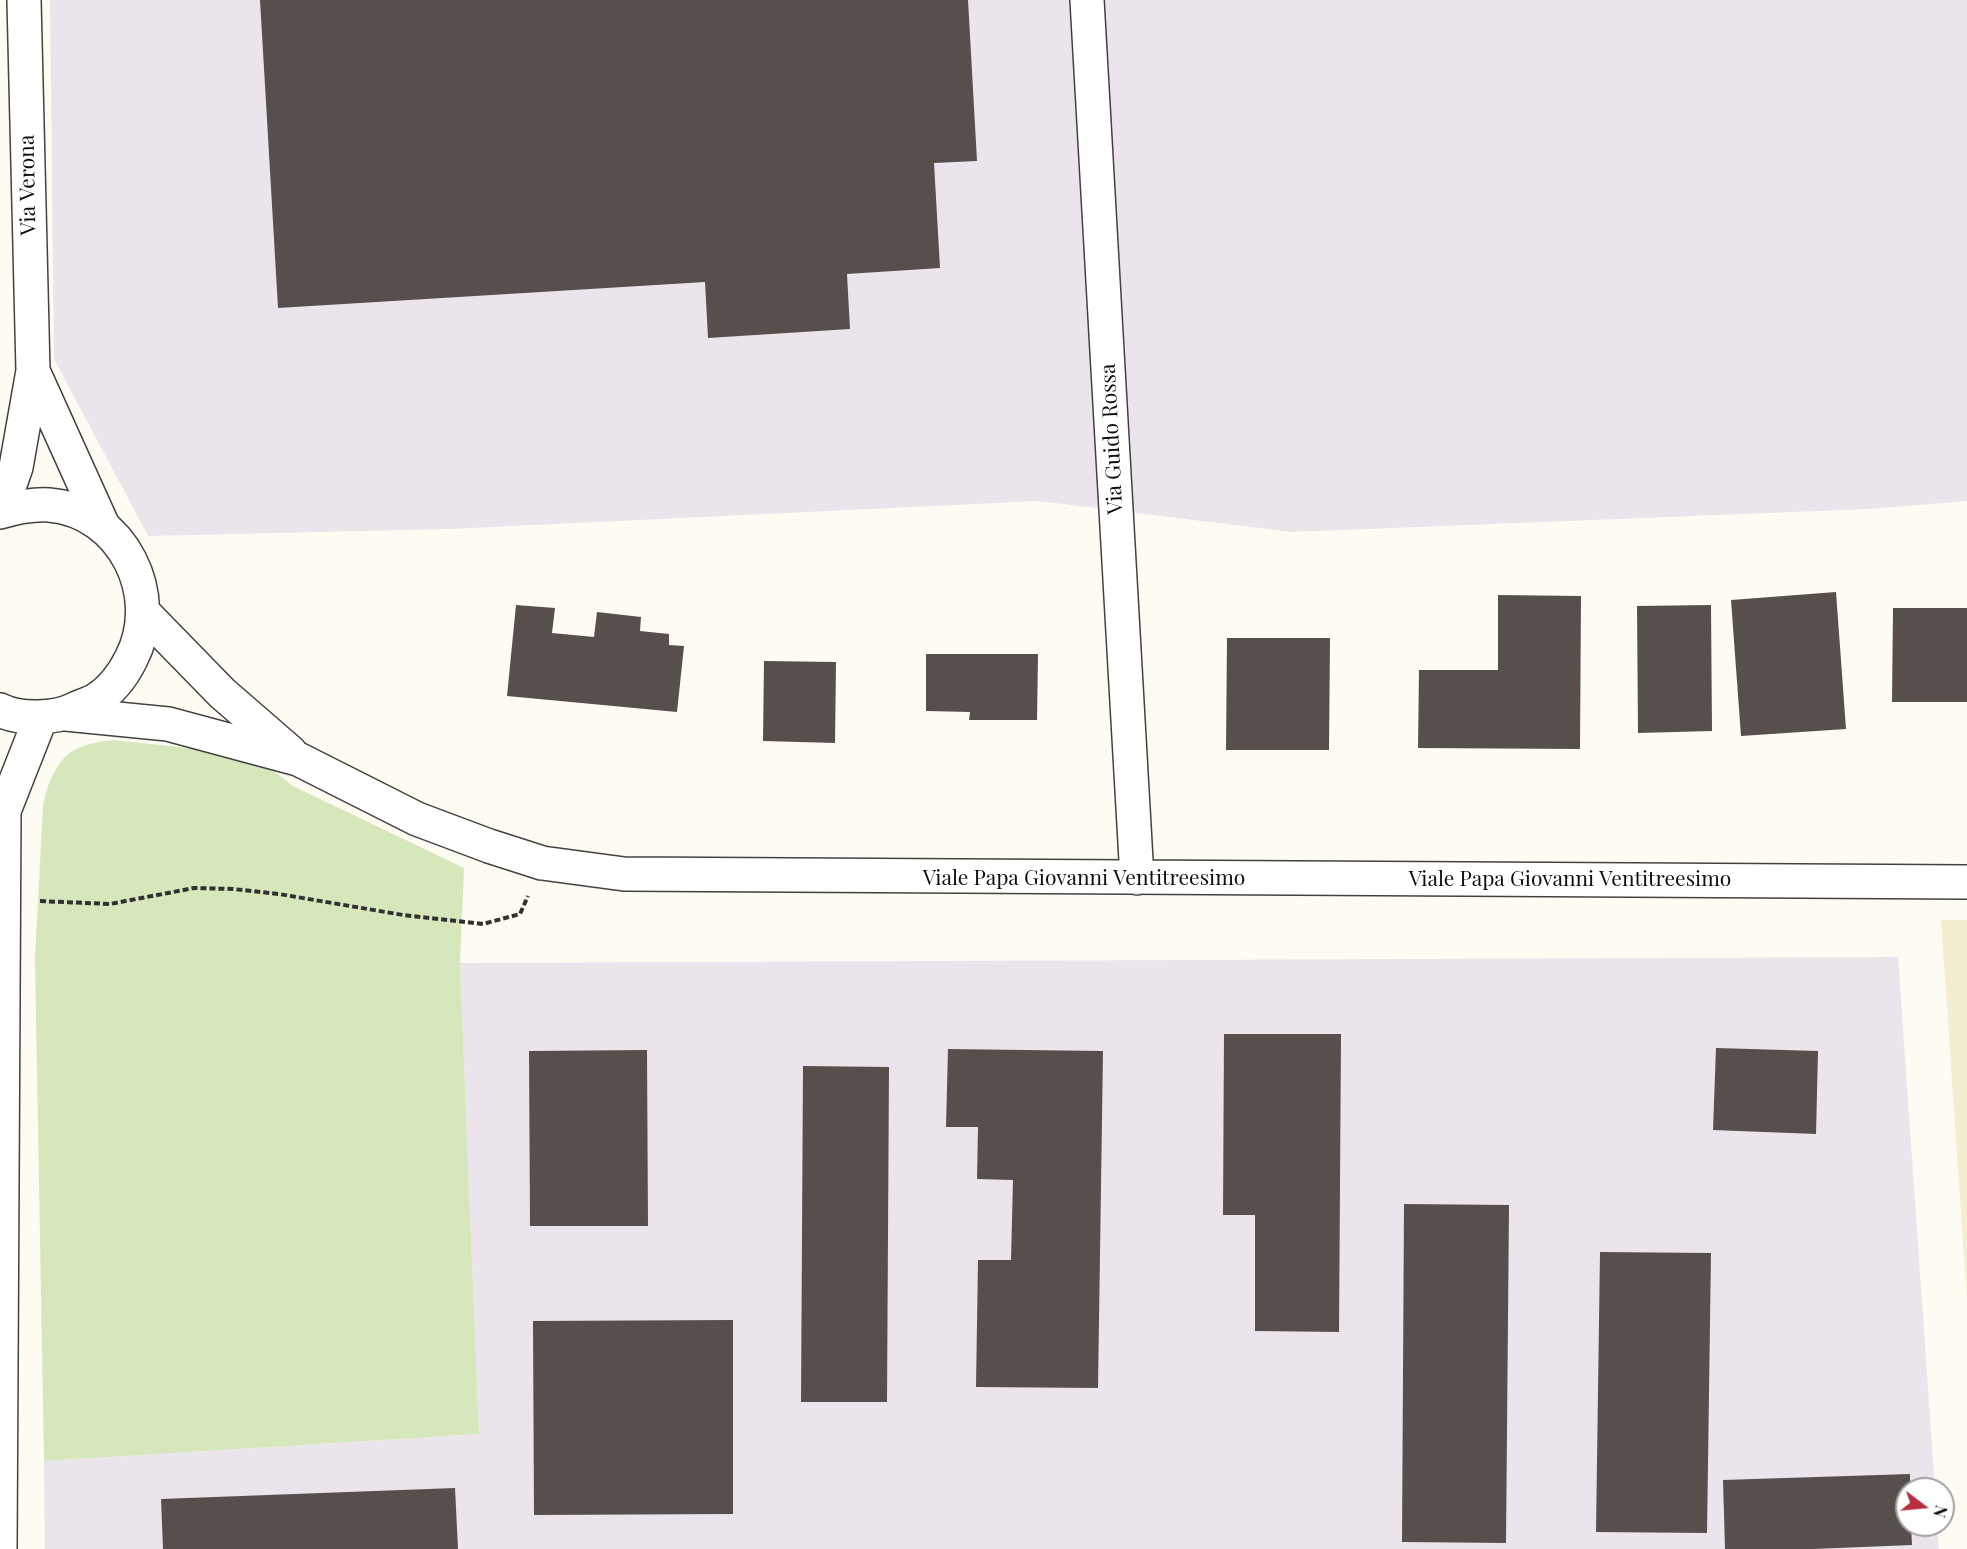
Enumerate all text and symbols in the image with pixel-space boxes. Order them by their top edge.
street label: Via Verona [15,135,41,235]
street label: Via Guido Rossa [1095,363,1129,515]
street label: Viale Papa Giovanni Ventitreesimo [923,865,1245,891]
street label: Viale Papa Giovanni Ventitreesimo [1409,866,1731,892]
north arrow [1895,1477,1955,1537]
text: N [1929,1503,1953,1520]

